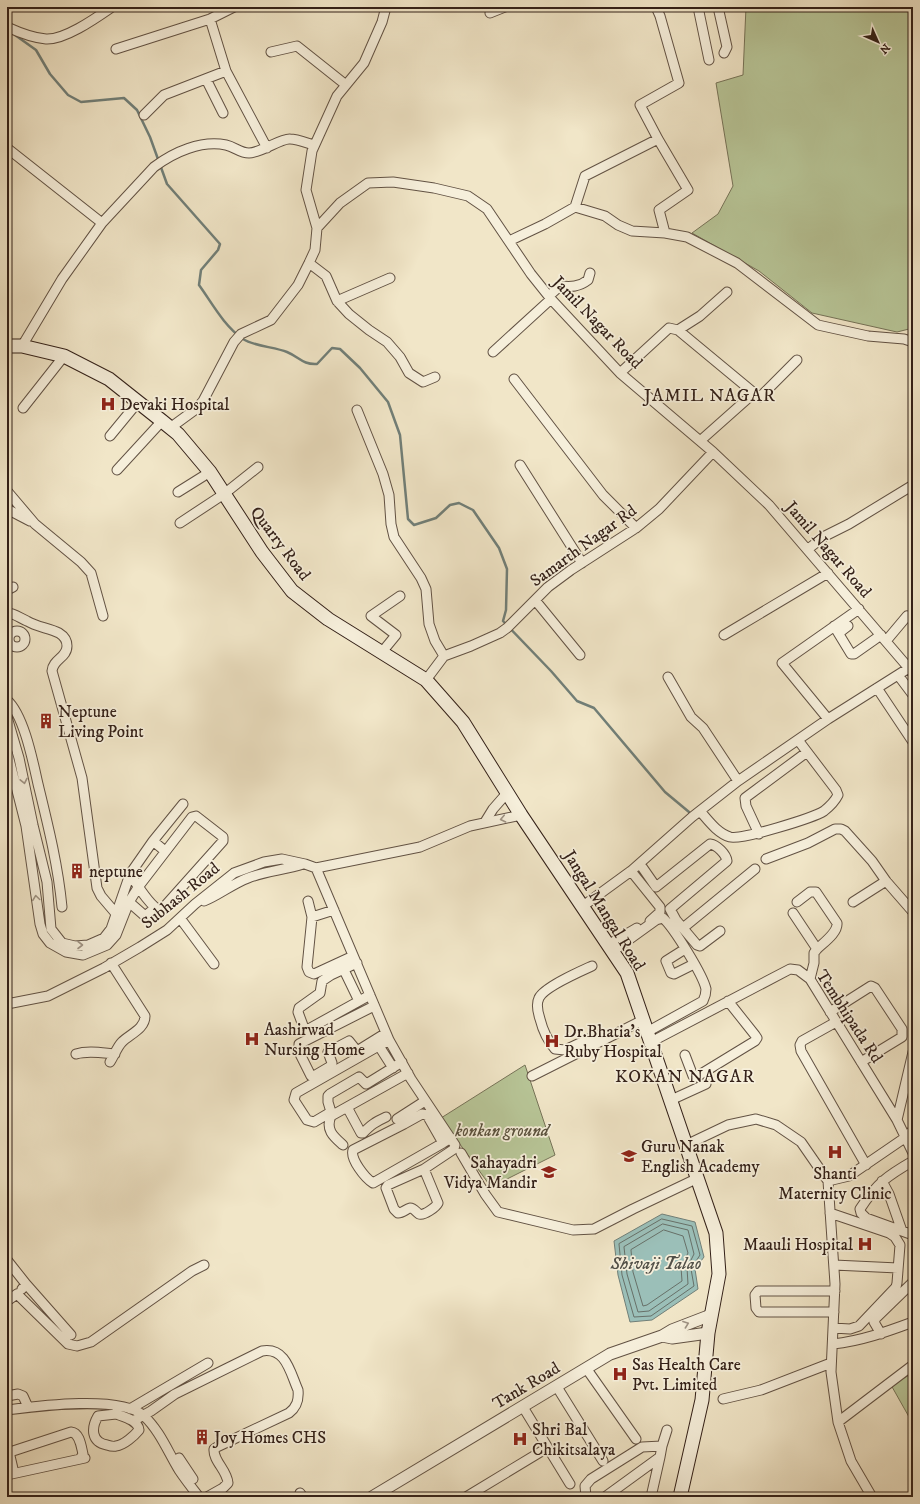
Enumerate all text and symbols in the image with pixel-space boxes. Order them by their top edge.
north arrow [858,22,898,62]
text: N [876,40,893,57]
street label: Jamil Nagar Road [546,270,648,374]
district label: JAMIL NAGAR [642,385,776,407]
place label: Devaki Hospital [120,394,229,416]
hospital icon: Devaki Hospital [99,395,117,413]
street label: Jamil Nagar Road [779,495,877,603]
street label: Samarth Nagar Rd [526,499,642,592]
street label: Quarry Road [245,502,316,586]
place label: Neptune Living Point [58,701,144,743]
building icon: Neptune Living Point [37,712,55,730]
one-way arrow [19,778,28,785]
one-way arrow [500,815,506,823]
street label: Jangal Mangal Road [557,845,650,975]
street label: Subhash Road [137,857,225,934]
place label: neptune [89,861,143,883]
building icon: neptune [68,862,86,880]
one-way arrow [32,895,41,901]
one-way arrow [77,941,83,949]
street label: Tembhipada Rd [811,966,888,1068]
place label: Aashirwad Nursing Home [264,1019,365,1061]
place label: Dr.Bhatia's Ruby Hospital [564,1021,662,1063]
hospital icon: Aashirwad Nursing Home [243,1030,261,1048]
hospital icon: Dr.Bhatia's Ruby Hospital [543,1032,561,1050]
district label: KOKAN NAGAR [615,1066,755,1088]
park label: konkan ground [454,1120,552,1142]
place label: Guru Nanak English Academy [641,1136,760,1178]
hospital icon: Shanti Maternity Clinic [826,1143,844,1161]
school or university icon: Guru Nanak English Academy [620,1147,638,1165]
place label: Sahayadri Vidya Mandir [443,1152,538,1194]
school or university icon: Sahayadri Vidya Mandir [540,1163,558,1181]
place label: Shanti Maternity Clinic [778,1163,892,1205]
place label: Maauli Hospital [743,1234,853,1256]
hospital icon: Maauli Hospital [856,1235,874,1253]
water label: Shivaji Talao [610,1253,702,1275]
one-way arrow [682,1321,689,1329]
place label: Sas Health Care Pvt. Limited [632,1354,741,1396]
street label: Tank Road [489,1357,565,1415]
hospital icon: Sas Health Care Pvt. Limited [611,1365,629,1383]
place label: Shri Bal Chikitsalaya [532,1419,616,1461]
place label: Joy Homes CHS [212,1427,326,1449]
building icon: Joy Homes CHS [193,1428,211,1446]
hospital icon: Shri Bal Chikitsalaya [511,1430,529,1448]

